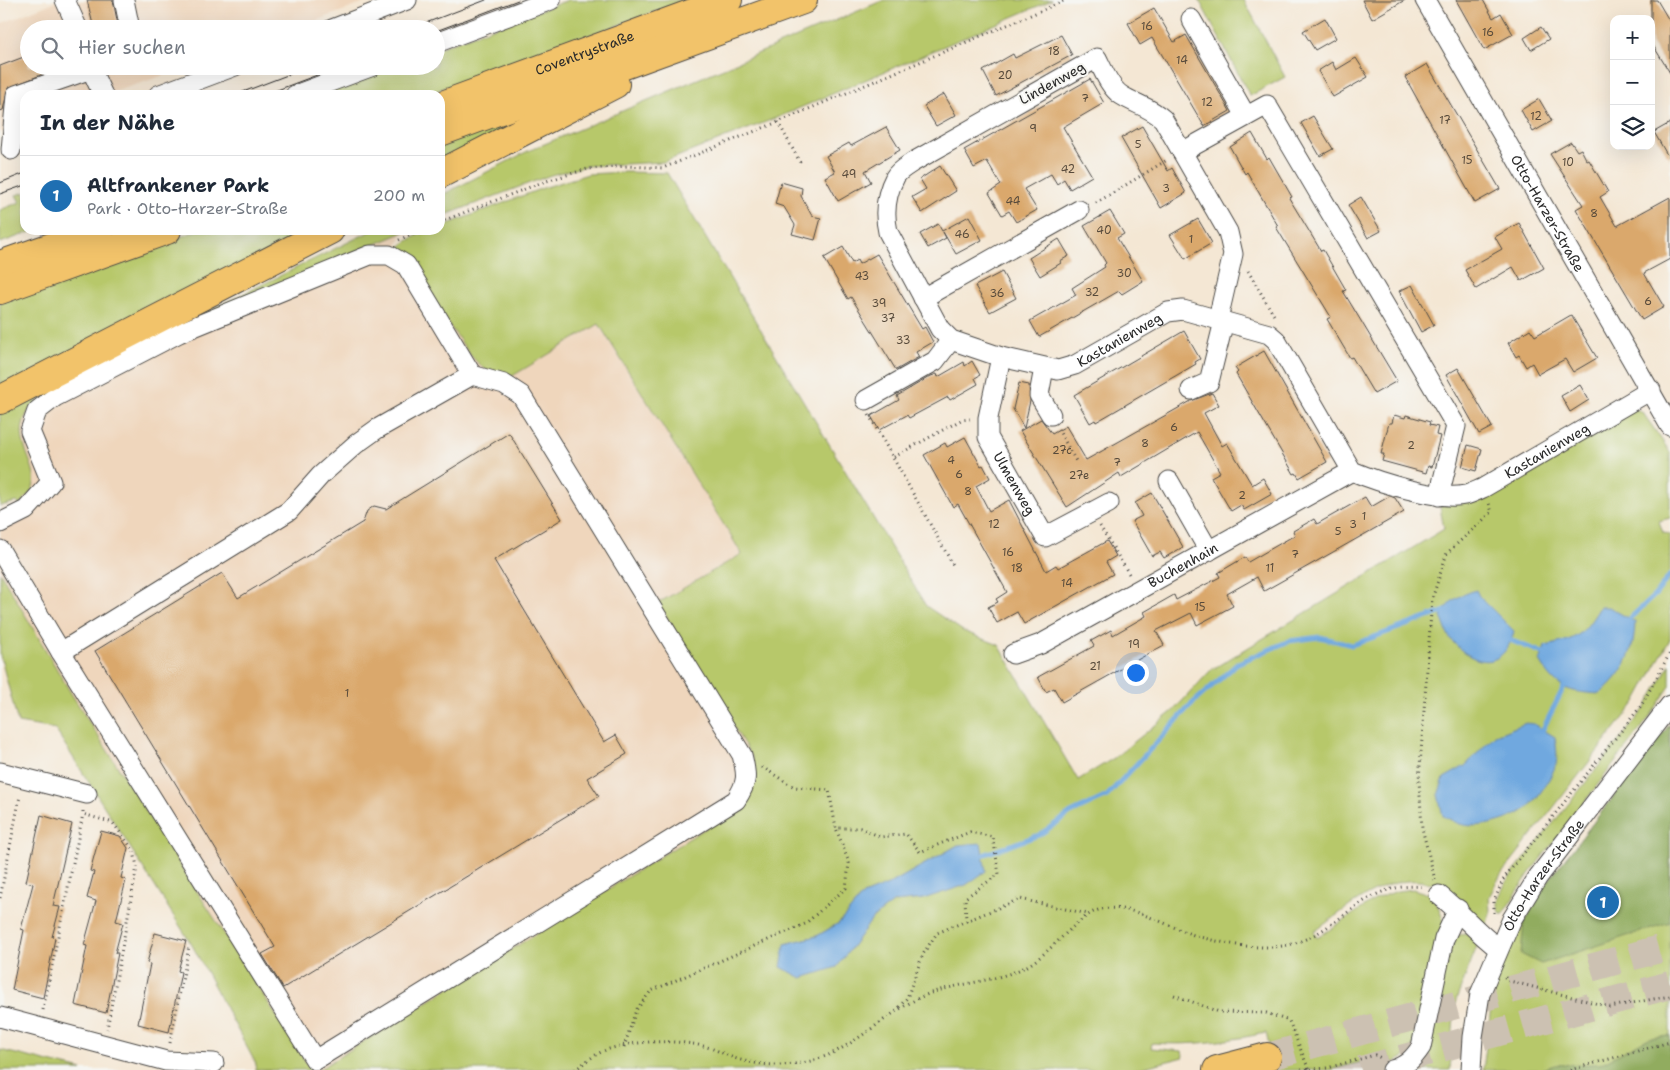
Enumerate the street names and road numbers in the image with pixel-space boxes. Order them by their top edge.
street label: Coventrystraße [532,26,637,79]
street label: Lindenweg [1016,57,1088,109]
street label: Otto-Harzer-Straße [1507,151,1588,275]
street label: Kastanienweg [1074,308,1165,371]
street label: Kastanienweg [1501,419,1593,482]
street label: Ulmenweg [989,449,1040,519]
street label: Buchenhain [1145,538,1221,592]
street label: Otto-Harzer-Straße [1499,815,1588,934]

